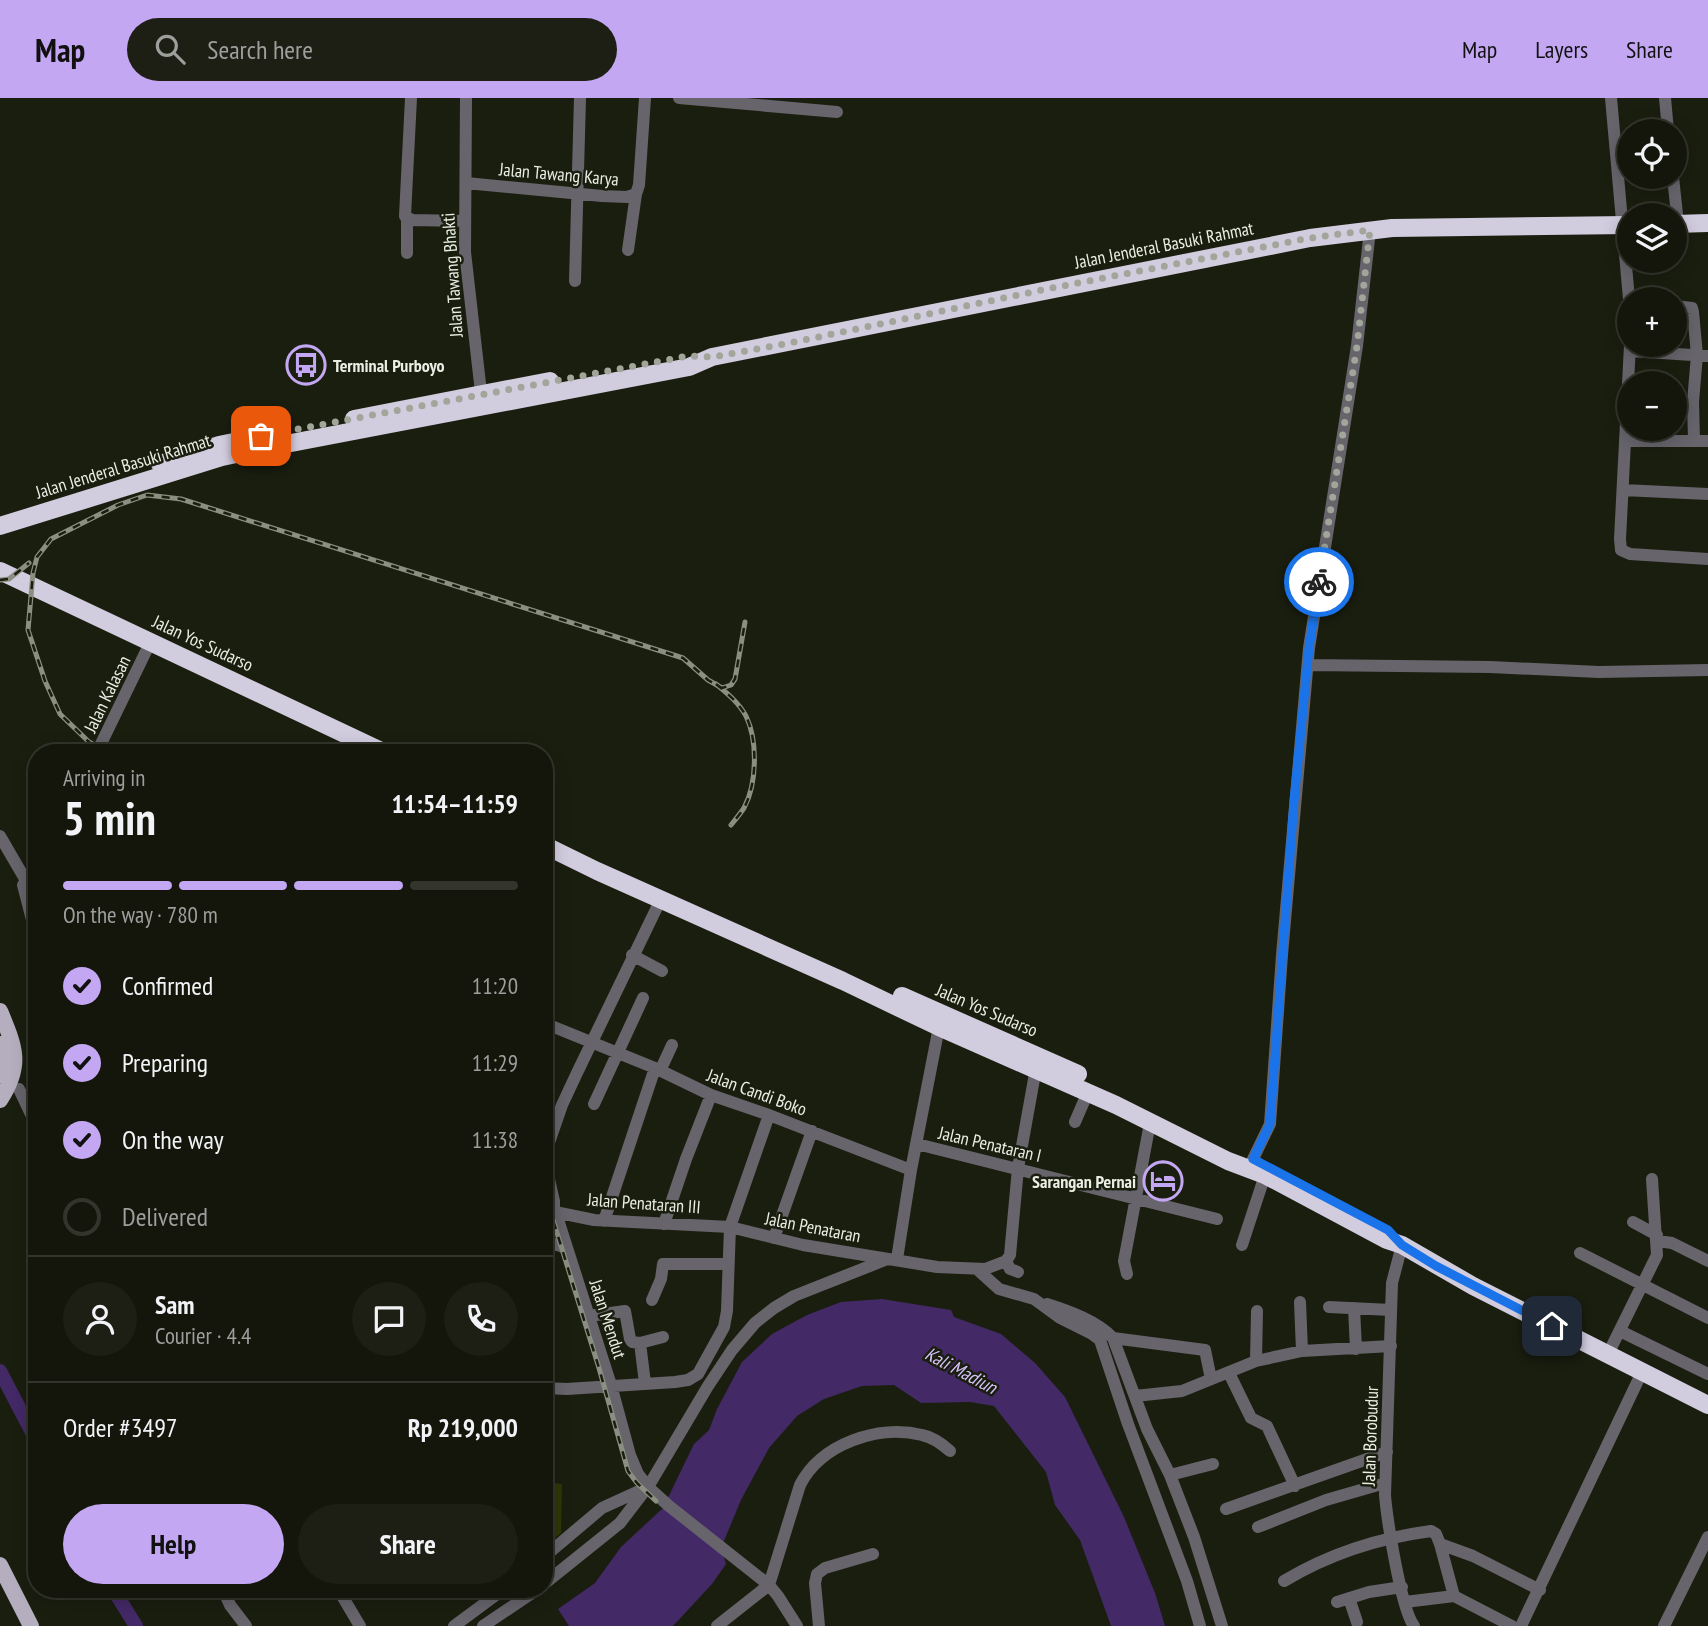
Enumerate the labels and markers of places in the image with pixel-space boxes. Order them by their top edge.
bus stop icon: Terminal Purboyo [285,344,327,386]
place label: Terminal Purboyo [333,354,445,377]
pin [231,406,291,466]
hotel icon: Sarangan Pernai [1142,1160,1184,1202]
place label: Sarangan Pernai [1032,1170,1136,1193]
pin [1522,1296,1582,1356]

